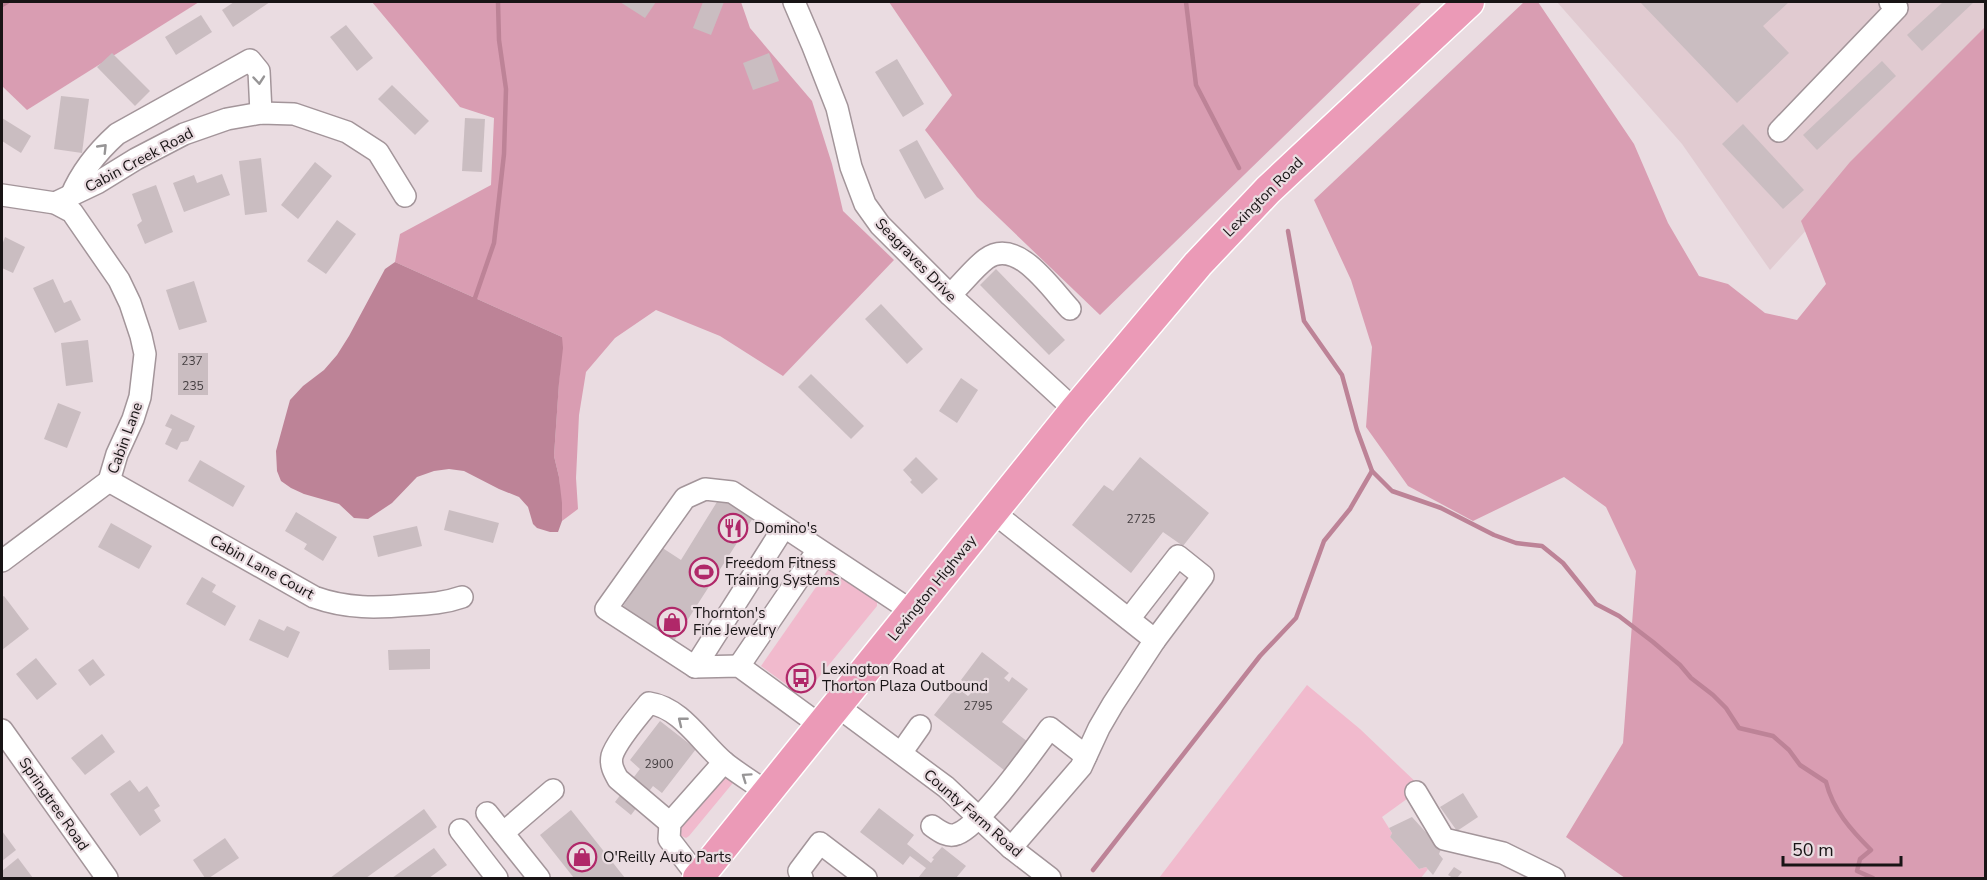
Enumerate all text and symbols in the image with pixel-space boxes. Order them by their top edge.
one-way arrow [252,75,265,84]
street label: Cabin Creek Road [81,123,197,197]
one-way arrow [96,144,107,154]
street label: Lexington Road [1219,153,1307,241]
street label: Seagraves Drive [871,214,961,306]
house number: 237 [181,353,203,369]
house number: 235 [182,378,204,394]
street label: Cabin Lane [103,399,147,477]
house number: 2725 [1127,511,1155,527]
restaurant icon: Domino's [717,512,749,544]
place label: Domino's [754,518,817,538]
street label: Cabin Lane Court [206,530,318,604]
street label: Lexington Highway [883,531,981,645]
place label: Freedom Fitness Training Systems [725,553,840,590]
sports icon: Freedom Fitness Training Systems [688,556,720,588]
place label: Thornton's Fine Jewelry [693,603,777,640]
shop icon: Thornton's Fine Jewelry [656,606,688,638]
place label: Lexington Road at Thorton Plaza Outbound [822,659,988,696]
bus stop icon: Lexington Road at Thorton Plaza Outbound [785,662,817,694]
house number: 2795 [964,698,992,714]
one-way arrow [678,717,689,728]
street label: Springtree Road [14,753,94,855]
house number: 2900 [645,756,673,772]
street label: County Farm Road [919,765,1027,861]
one-way arrow [741,773,752,784]
scale bar [1783,829,1902,867]
text: 50 m [1792,838,1834,862]
shop icon: O'Reilly Auto Parts [566,841,598,873]
place label: O'Reilly Auto Parts [603,847,731,867]

